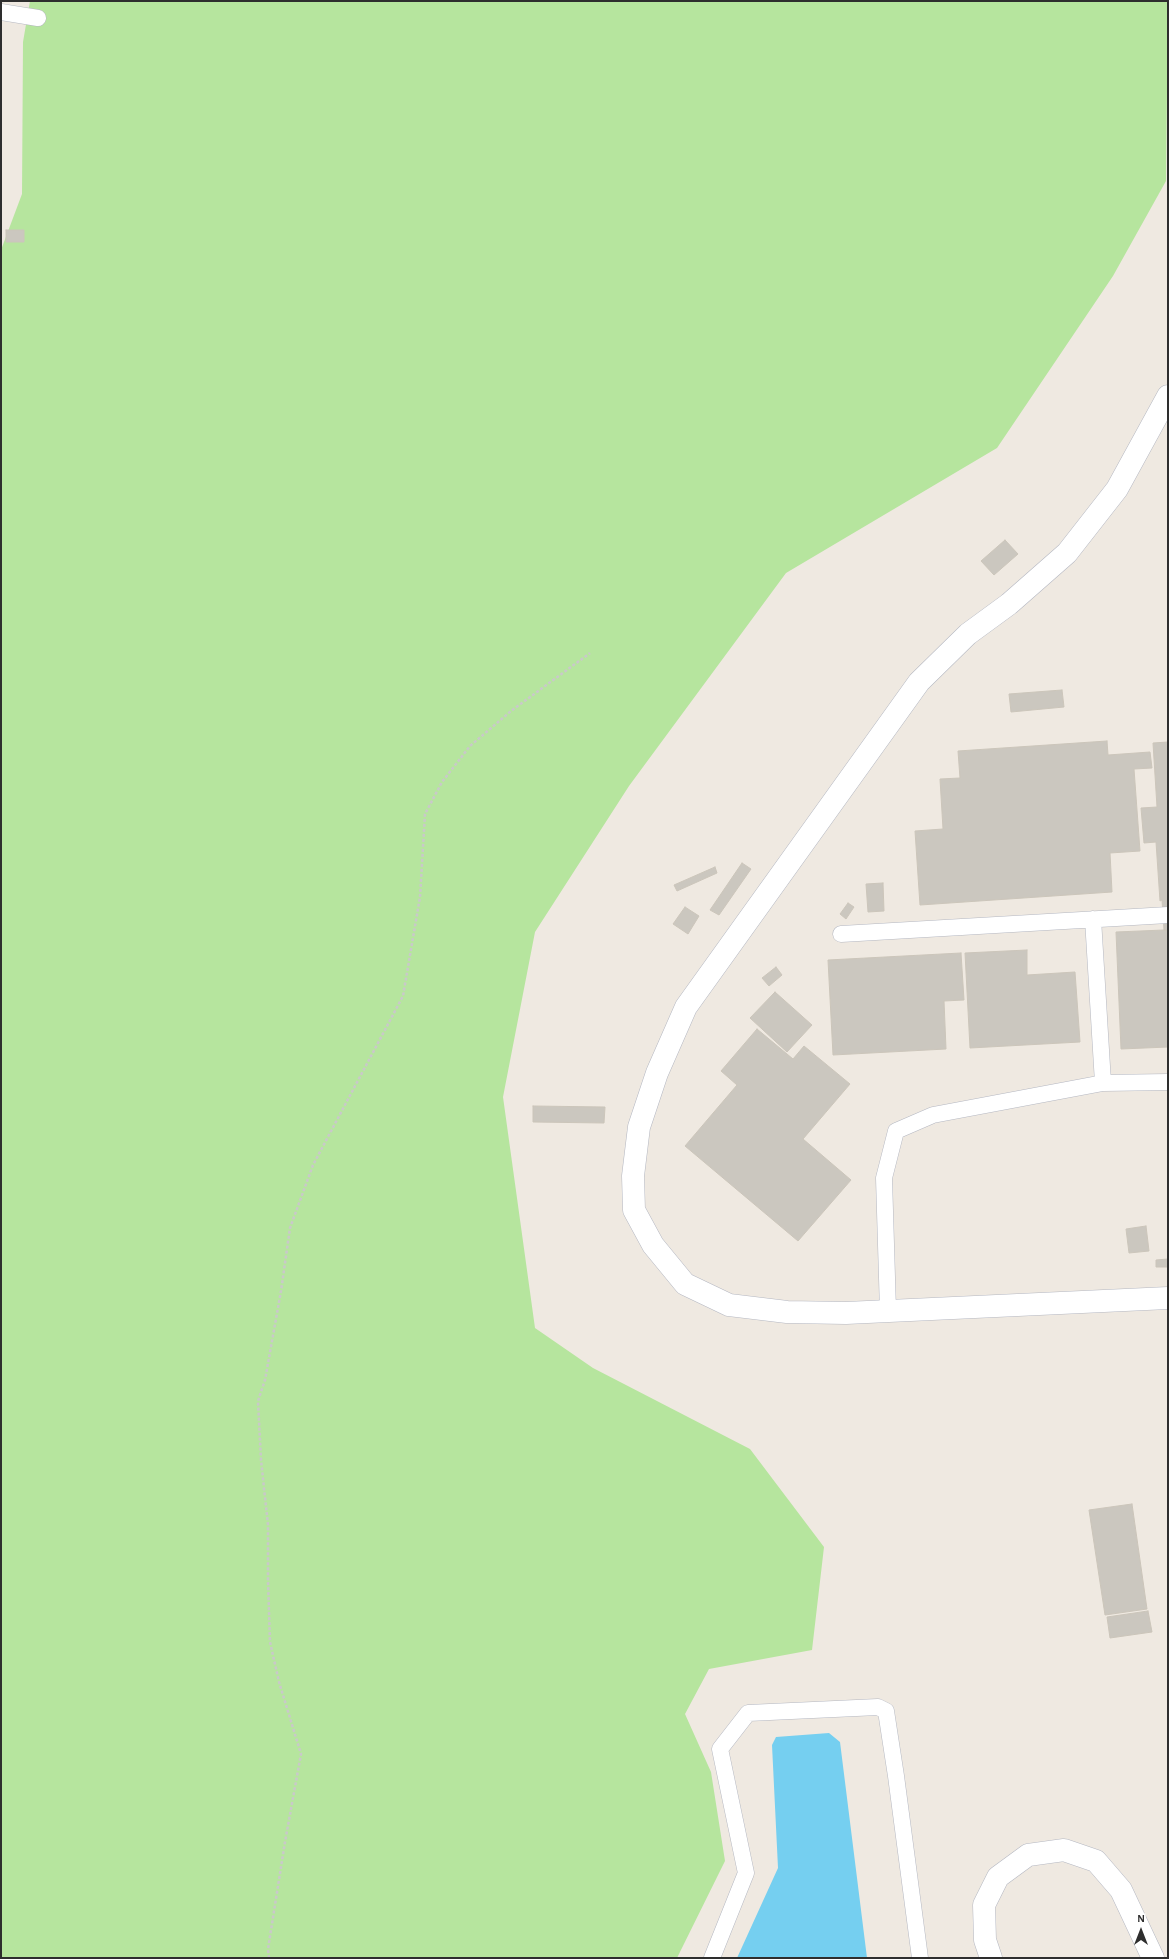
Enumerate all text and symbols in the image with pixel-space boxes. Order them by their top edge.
north arrow [1121,1911,1161,1951]
text: N [1137,1913,1145,1924]

